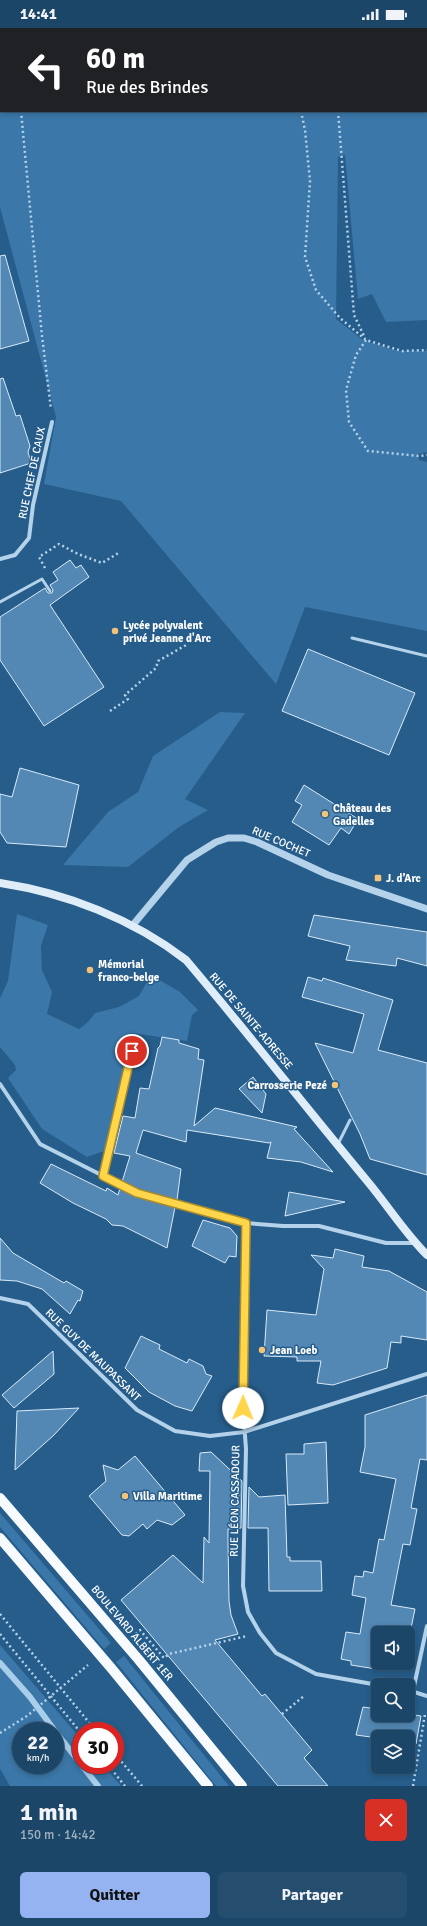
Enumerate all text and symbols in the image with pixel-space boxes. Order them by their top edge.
text: 14:41 [20,5,57,23]
text: 60 m [86,42,145,76]
icon: left [20,44,72,96]
text: Rue des Brindes [86,76,208,98]
street label: RUE CHEF DE CAUX [16,425,48,520]
place label: Lycée polyvalent privé Jeanne d'Arc [123,619,211,645]
marker: Lycée polyvalent privé Jeanne d'Arc [110,626,120,636]
place label: Château des Gadelles [333,802,391,828]
marker: Château des Gadelles [320,809,330,819]
street label: RUE COCHET [250,824,313,860]
place label: J. d’Arc [386,872,421,885]
marker: J. d’Arc [373,873,383,883]
place label: Mémorial franco-belge [97,958,160,984]
marker: Mémorial franco-belge [85,965,95,975]
street label: RUE DE SAINTE-ADRESSE [207,970,295,1072]
pin [115,1034,149,1068]
icon: arrive [121,1040,143,1062]
place label: Carrosserie Pezé [247,1079,328,1092]
marker: Carrosserie Pezé [330,1080,340,1090]
street label: RUE GUY DE MAUPASSANT [43,1306,144,1404]
place label: Jean Loeb [270,1344,318,1357]
marker: Jean Loeb [257,1345,267,1355]
position arrow [222,1387,264,1429]
street label: RUE LÉON CASSADOUR [227,1444,242,1557]
place label: Villa Maritime [133,1490,203,1503]
marker: Villa Maritime [120,1491,130,1501]
street label: BOULEVARD ALBERT 1ER [88,1583,176,1683]
map controls [371,1626,415,1774]
button: sound [371,1626,415,1670]
button: search [371,1678,415,1722]
speed limit sign: 30 [72,1722,124,1774]
text: 22 [27,1730,49,1755]
button: layers [371,1730,415,1774]
text: km/h [27,1752,49,1764]
text: 1 min [20,1797,78,1827]
button: close [365,1799,407,1841]
text: 150 m · 14:42 [20,1827,96,1843]
button: Quitter [20,1872,210,1918]
button: Partager [218,1872,407,1918]

